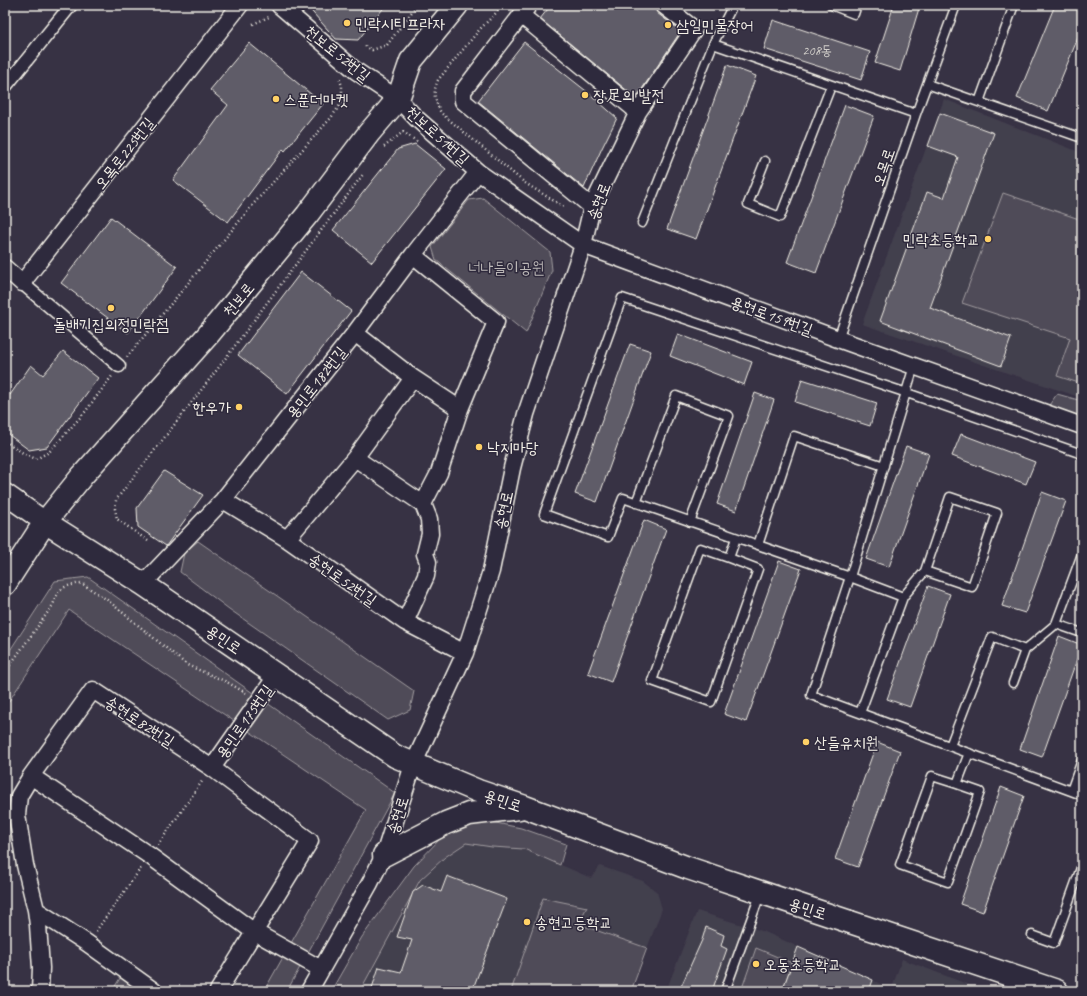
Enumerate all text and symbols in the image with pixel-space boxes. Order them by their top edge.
place label: 민락시티프라자 [355,14,445,34]
place label: 삼일민물장어 [676,16,753,36]
marker: 민락시티프라자 [342,18,352,28]
marker: 삼일민물장어 [663,20,673,30]
street label: 천보로52번길 [300,21,374,86]
house number: 208동 [802,42,832,59]
place label: 장足의 발전 [593,86,664,106]
place label: 스푼더마켓 [284,90,348,110]
marker: 장足의 발전 [580,90,590,100]
marker: 스푼더마켓 [271,94,281,104]
street label: 천보로51번길 [401,102,473,170]
street label: 오목로225번길 [90,113,159,194]
street label: 오목로 [868,146,900,189]
street label: 송현로 [583,180,615,223]
place label: 민락초등학교 [903,230,980,250]
marker: 민락초등학교 [983,234,993,244]
park label: 너나들이공원 [467,258,545,278]
street label: 천보로 [219,278,259,321]
street label: 용현로159번길 [728,292,816,340]
marker: 돌배기집의정민락점 [106,303,116,313]
place label: 돌배기집의정민락점 [53,315,169,335]
street label: 용민로182번길 [282,342,351,423]
place label: 한우가 [192,398,231,418]
marker: 한우가 [234,402,244,412]
place label: 낙지마당 [487,438,539,458]
marker: 낙지마당 [474,442,484,452]
street label: 송현로 [490,489,518,531]
street label: 송현로52번길 [304,549,381,611]
street label: 용민로 [202,621,245,659]
street label: 용민로175번길 [212,681,278,763]
street label: 송현로82번길 [101,692,178,752]
place label: 산들유치원 [814,733,878,753]
marker: 산들유치원 [801,737,811,747]
street label: 용민로 [481,785,524,817]
street label: 송현로 [382,794,413,837]
street label: 용민로 [786,893,829,924]
place label: 송현고등학교 [535,913,612,933]
marker: 송현고등학교 [522,917,532,927]
place label: 오동초등학교 [764,955,841,975]
marker: 오동초등학교 [751,959,761,969]

